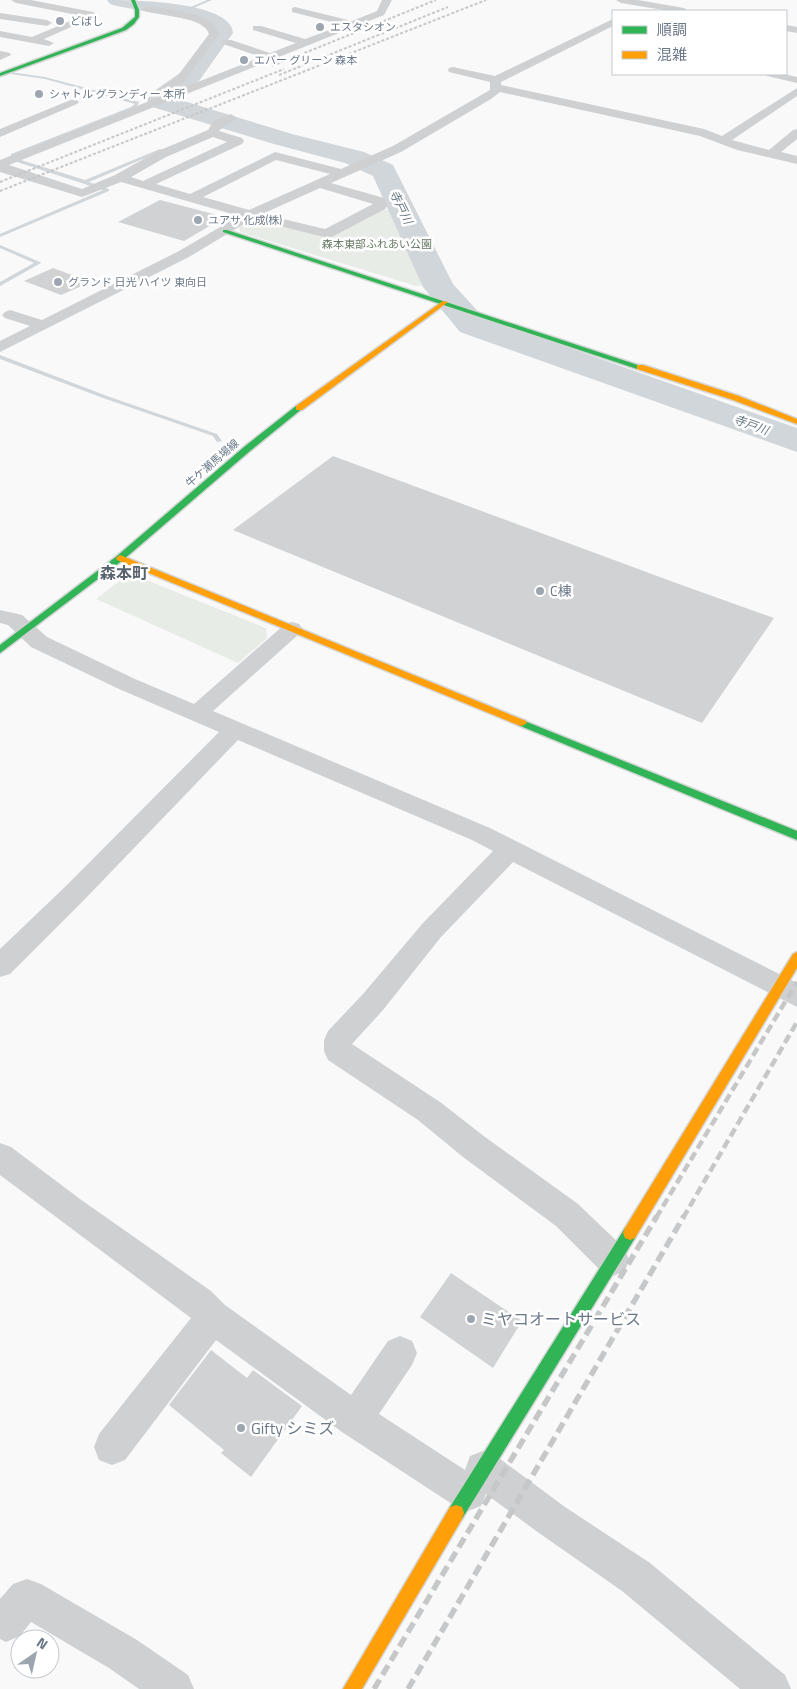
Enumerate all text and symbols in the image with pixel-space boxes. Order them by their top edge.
legend [612,10,787,75]
place label: どばし [70,13,103,29]
marker: どばし [54,15,66,27]
text: 順調 [657,18,687,41]
place label: エスタシオン [330,19,396,35]
marker: エスタシオン [314,21,326,33]
text: 混雑 [657,43,687,66]
place label: エバー グリーン 森本 [254,52,357,68]
marker: エバー グリーン 森本 [238,54,250,66]
place label: シャトル グランディー 本所 [49,86,186,102]
marker: シャトル グランディー 本所 [33,88,45,100]
water label: 寺戸川 [385,186,419,229]
place label: ユアサ 化成(株) [208,212,282,228]
marker: ユアサ 化成(株) [192,214,204,226]
park label: 森本東部ふれあい公園 [322,236,432,252]
place label: グランド 日光 ハイツ 東向日 [68,274,207,290]
marker: グランド 日光 ハイツ 東向日 [52,276,64,288]
water label: 寺戸川 [731,409,773,440]
street label: 牛ケ瀬馬場線 [182,435,242,491]
district label: 森本町 [100,561,148,585]
place label: C棟 [550,580,572,601]
marker: C棟 [534,585,546,597]
place label: ミヤコオートサービス [481,1307,641,1331]
marker: ミヤコオートサービス [465,1313,477,1325]
place label: Gifty シミズ [251,1416,335,1440]
marker: Gifty シミズ [235,1422,247,1434]
north arrow [10,1629,60,1679]
text: N [33,1631,52,1654]

